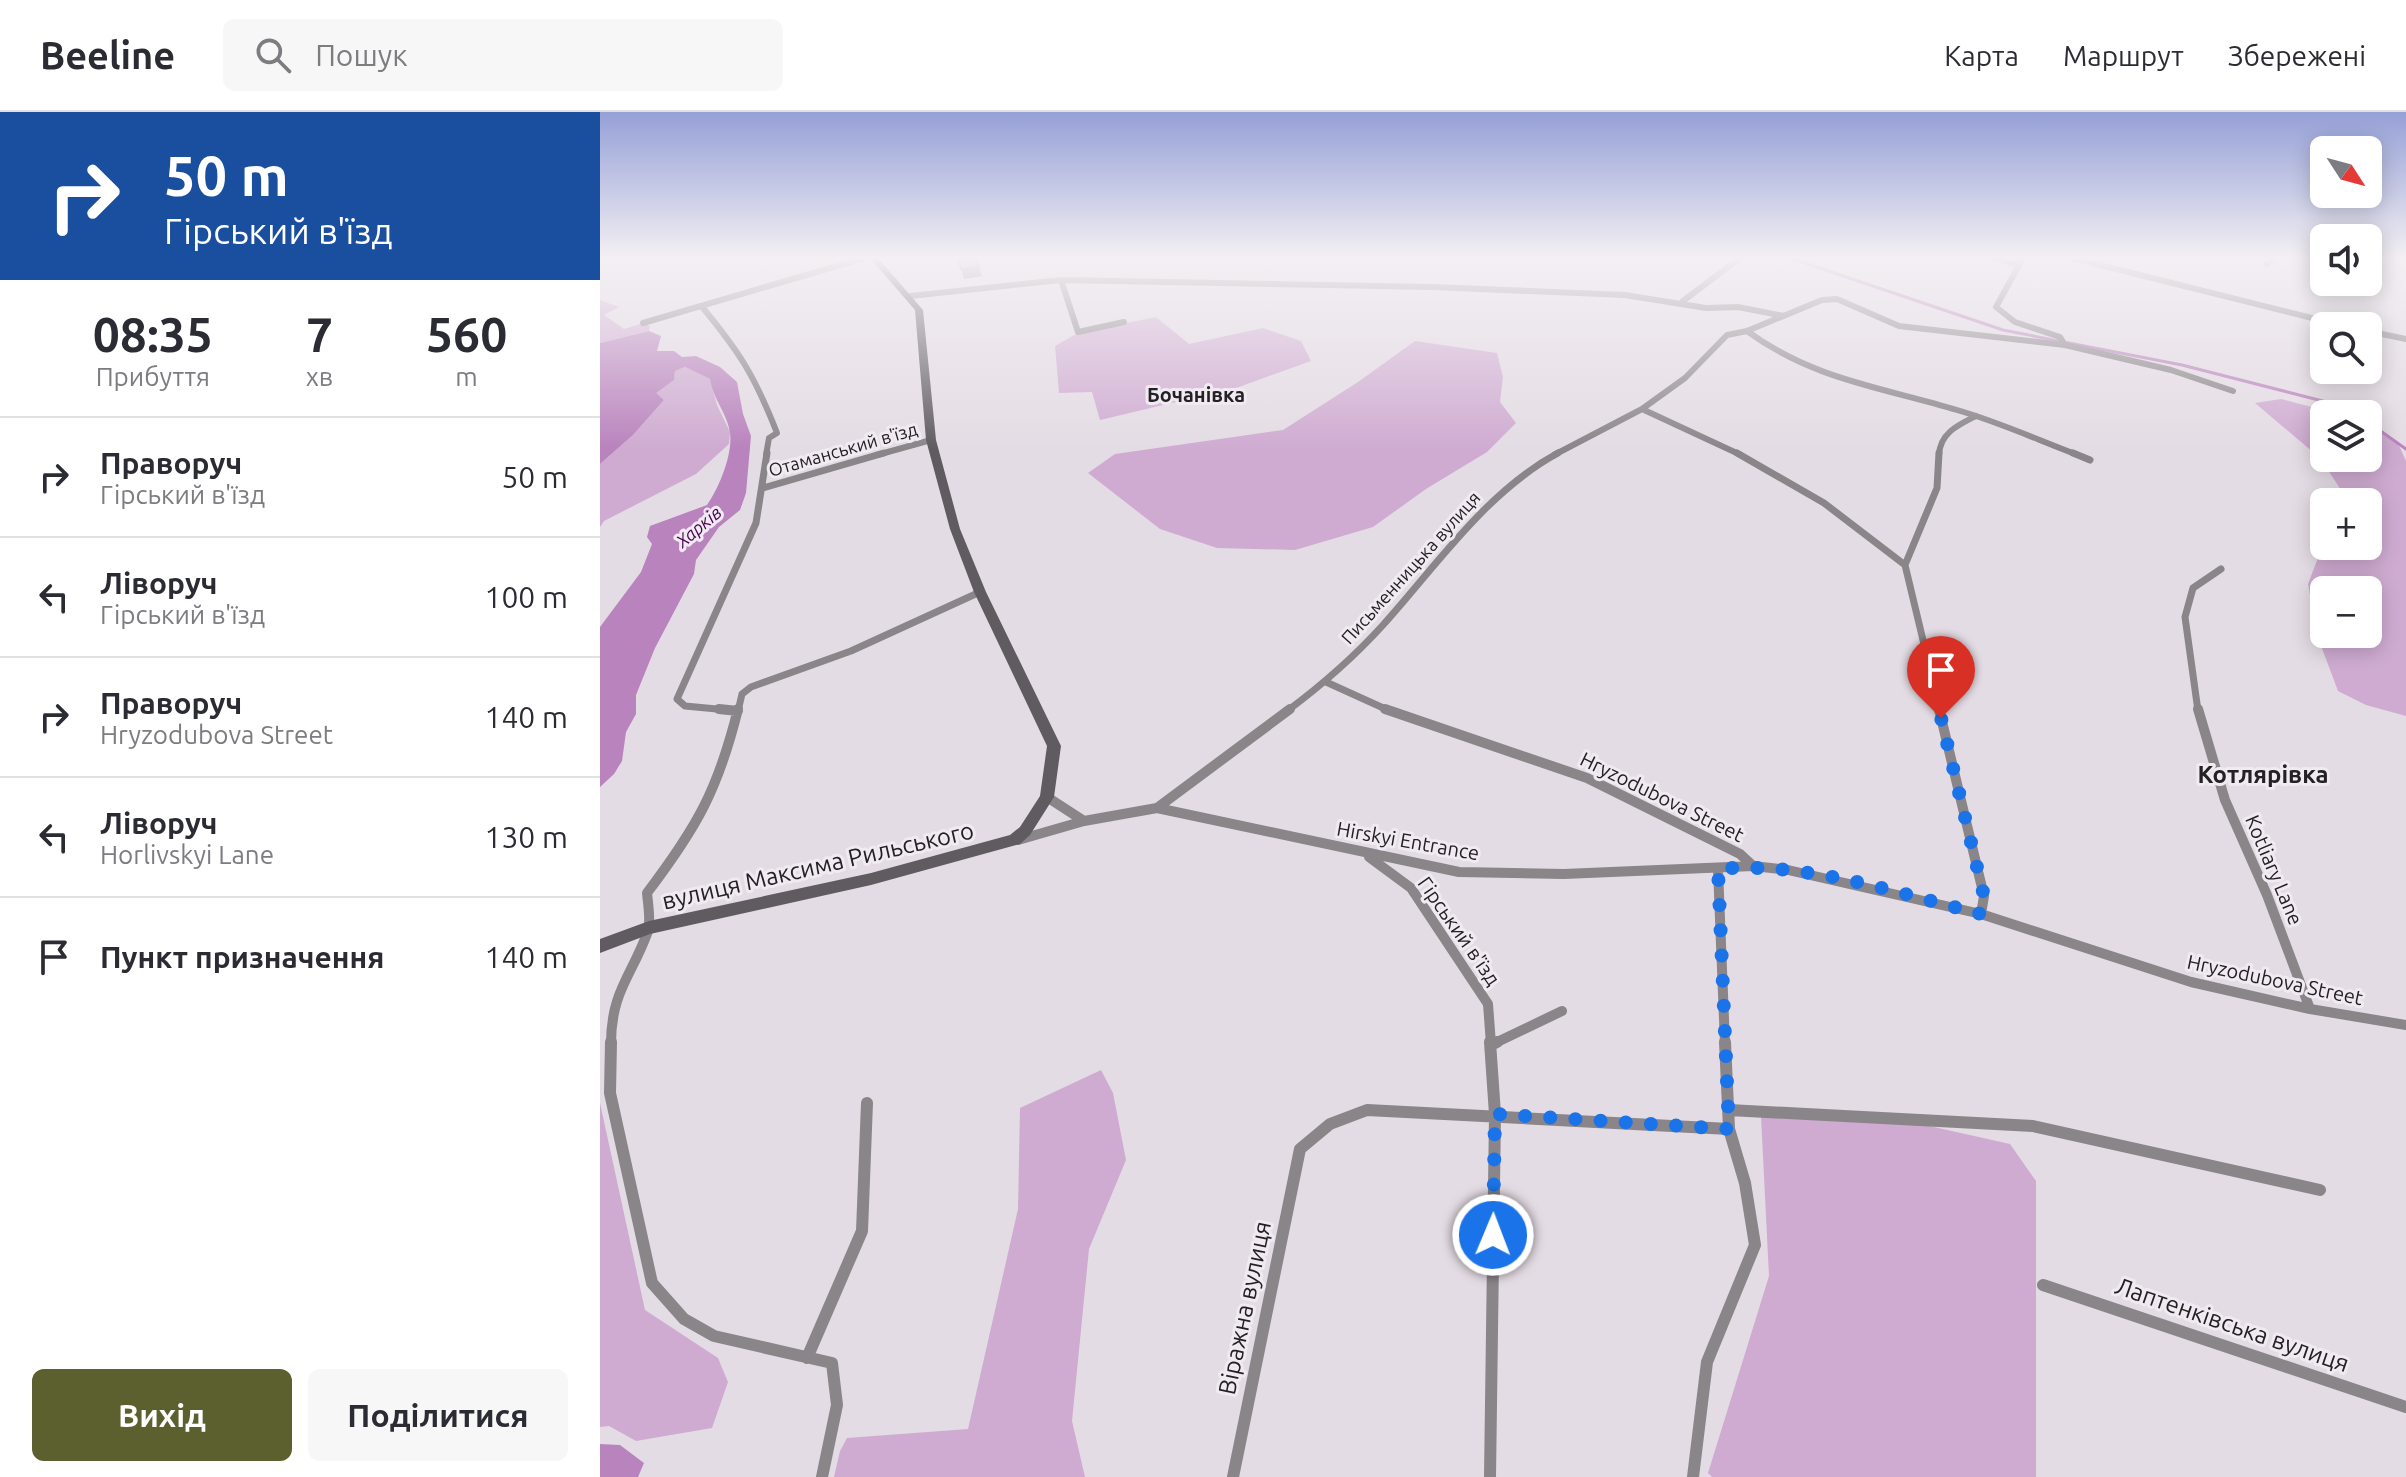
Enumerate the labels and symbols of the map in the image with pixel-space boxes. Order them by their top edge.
north arrow [2310,136,2382,208]
district label: Бочанівка [1147,383,1245,406]
street label: Отаманський в'їзд [766,418,920,480]
street label: Письменницька вулиця [1337,487,1484,647]
water label: Харків [671,502,725,551]
pin [1907,636,1975,718]
street label: Hryzodubova Street [1577,747,1748,846]
district label: Котлярівка [2197,761,2329,788]
street label: Kotliary Lane [2241,811,2308,928]
street label: вулиця Максима Рильського [659,816,976,915]
street label: Hirskyi Entrance [1335,817,1481,864]
street label: Гірський в'їзд [1414,872,1505,990]
street label: Hryzodubova Street [2185,950,2365,1009]
position arrow [1451,1193,1535,1277]
street label: Віражна вулиця [1213,1219,1276,1397]
street label: Лаптенківська вулиця [2112,1272,2353,1377]

